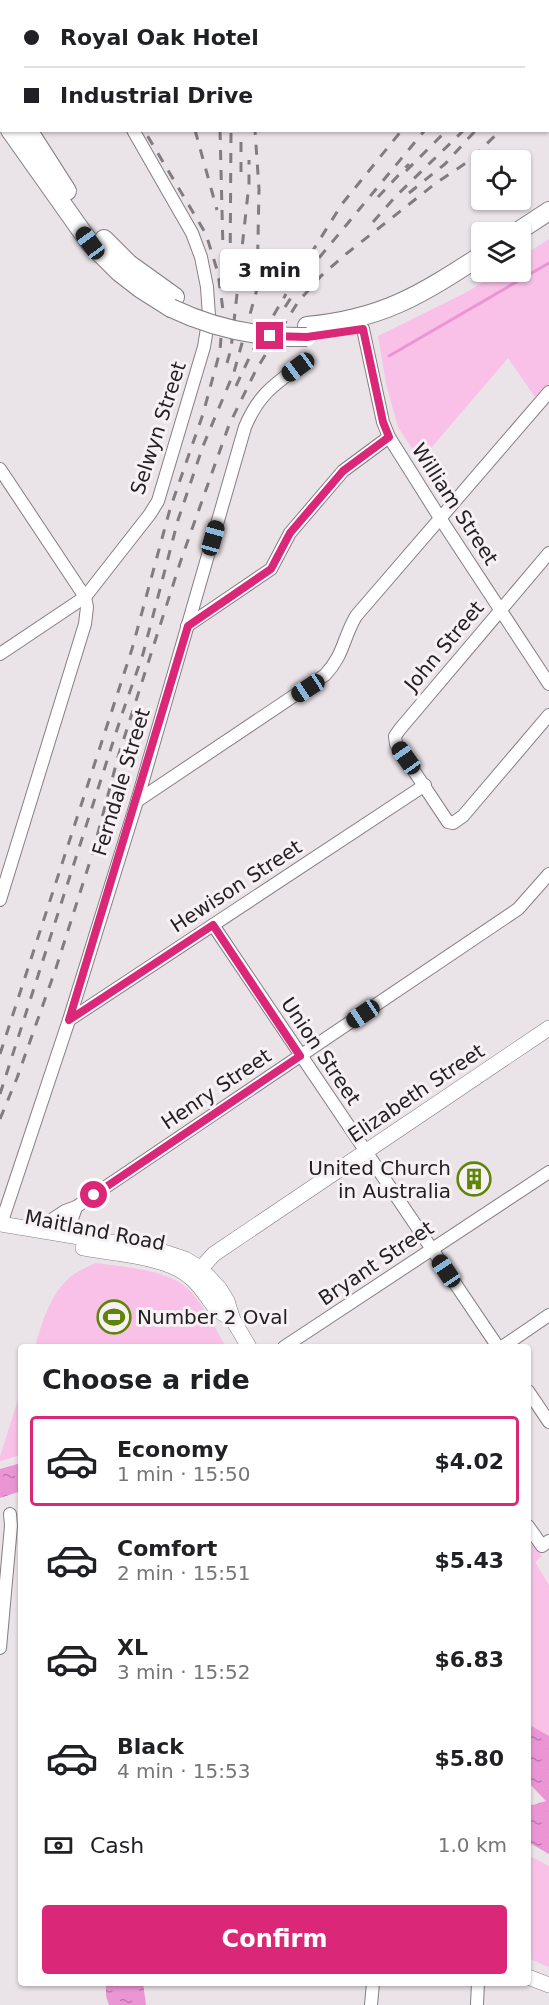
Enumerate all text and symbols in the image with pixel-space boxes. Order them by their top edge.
text: Royal Oak Hotel [60,25,259,50]
text: Industrial Drive [60,83,253,108]
map controls [471,150,531,282]
button: locate [471,150,531,210]
button: layers [471,222,531,282]
car [72,223,108,263]
callout: 3 min [220,249,320,291]
text: 3 min [238,258,301,282]
route end [256,322,283,349]
car [278,349,318,385]
street label: Selwyn Street [125,358,191,498]
street label: William Street [407,439,503,570]
car [199,518,227,558]
street label: John Street [398,596,489,698]
car [288,671,328,705]
street label: Ferndale Street [87,705,155,859]
car [388,738,424,778]
street label: Hewison Street [166,835,306,937]
street label: Union Street [276,993,366,1110]
car [343,996,383,1032]
street label: Elizabeth Street [343,1038,489,1147]
street label: Henry Street [157,1043,276,1135]
place label: United Church in Australia [308,1156,451,1203]
building icon: United Church in Australia [456,1161,492,1197]
route start [80,1181,107,1208]
street label: Maitland Road [23,1205,167,1255]
street label: Bryant Street [314,1216,438,1310]
car [428,1251,464,1291]
sports icon: Number 2 Oval [96,1299,132,1335]
place label: Number 2 Oval [137,1305,288,1329]
text: Choose a ride [42,1364,250,1395]
icon: car [45,1434,99,1488]
text: Economy [117,1437,228,1462]
text: $4.02 [434,1449,504,1474]
text: 1 min · 15:50 [117,1462,251,1486]
icon: car [45,1533,99,1587]
text: Comfort [117,1536,217,1561]
text: $5.43 [434,1548,504,1573]
text: 2 min · 15:51 [117,1561,251,1585]
icon: car [45,1632,99,1686]
text: XL [117,1635,148,1660]
text: $6.83 [434,1647,504,1672]
text: 3 min · 15:52 [117,1660,251,1684]
icon: car [45,1731,99,1785]
text: Black [117,1734,184,1759]
text: $5.80 [434,1746,504,1771]
text: 4 min · 15:53 [117,1759,251,1783]
icon: cash [42,1829,75,1862]
text: Cash [90,1833,144,1858]
text: 1.0 km [438,1833,507,1857]
button: Confirm [42,1905,507,1974]

